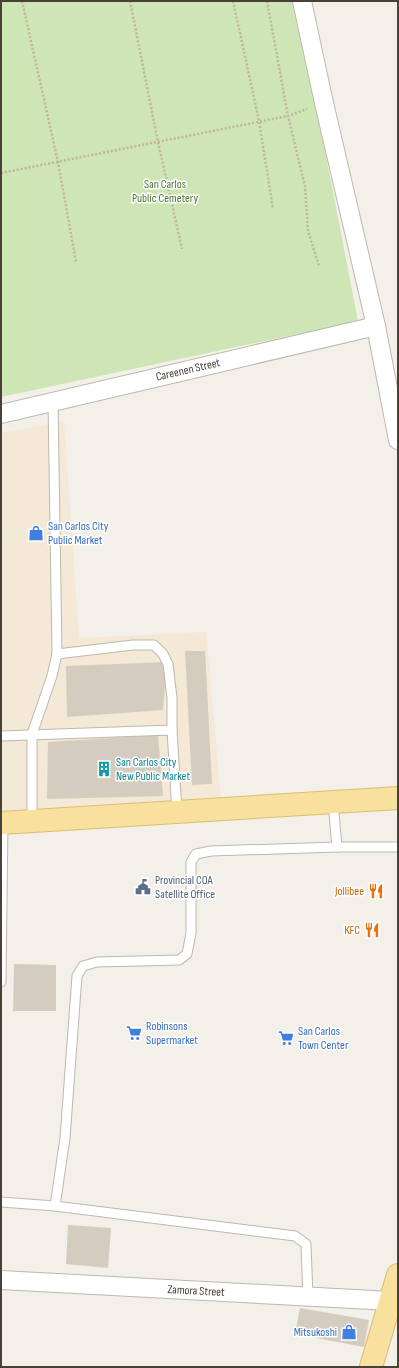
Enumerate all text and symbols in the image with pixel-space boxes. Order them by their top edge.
park label: San Carlos Public Cemetery [132,177,198,206]
street label: Careenen Street [154,355,222,385]
place label: San Carlos City Public Market [48,519,109,548]
shop icon: San Carlos City Public Market [27,524,45,542]
place label: San Carlos City New Public Market [116,755,190,784]
building icon: San Carlos City New Public Market [95,760,113,778]
place label: Provincial COA Satellite Office [155,873,215,902]
public building icon: Provincial COA Satellite Office [134,878,152,896]
restaurant icon: Jollibee [367,882,385,900]
place label: Jollibee [334,884,364,899]
restaurant icon: KFC [363,921,381,939]
place label: KFC [344,923,360,938]
place label: Robinsons Supermarket [146,1019,198,1048]
supermarket icon: Robinsons Supermarket [125,1024,143,1042]
place label: San Carlos Town Center [298,1024,349,1053]
supermarket icon: San Carlos Town Center [277,1029,295,1047]
street label: Zamora Street [167,1282,225,1300]
shop icon: Mitsukoshi [340,1323,358,1341]
place label: Mitsukoshi [294,1325,337,1340]

